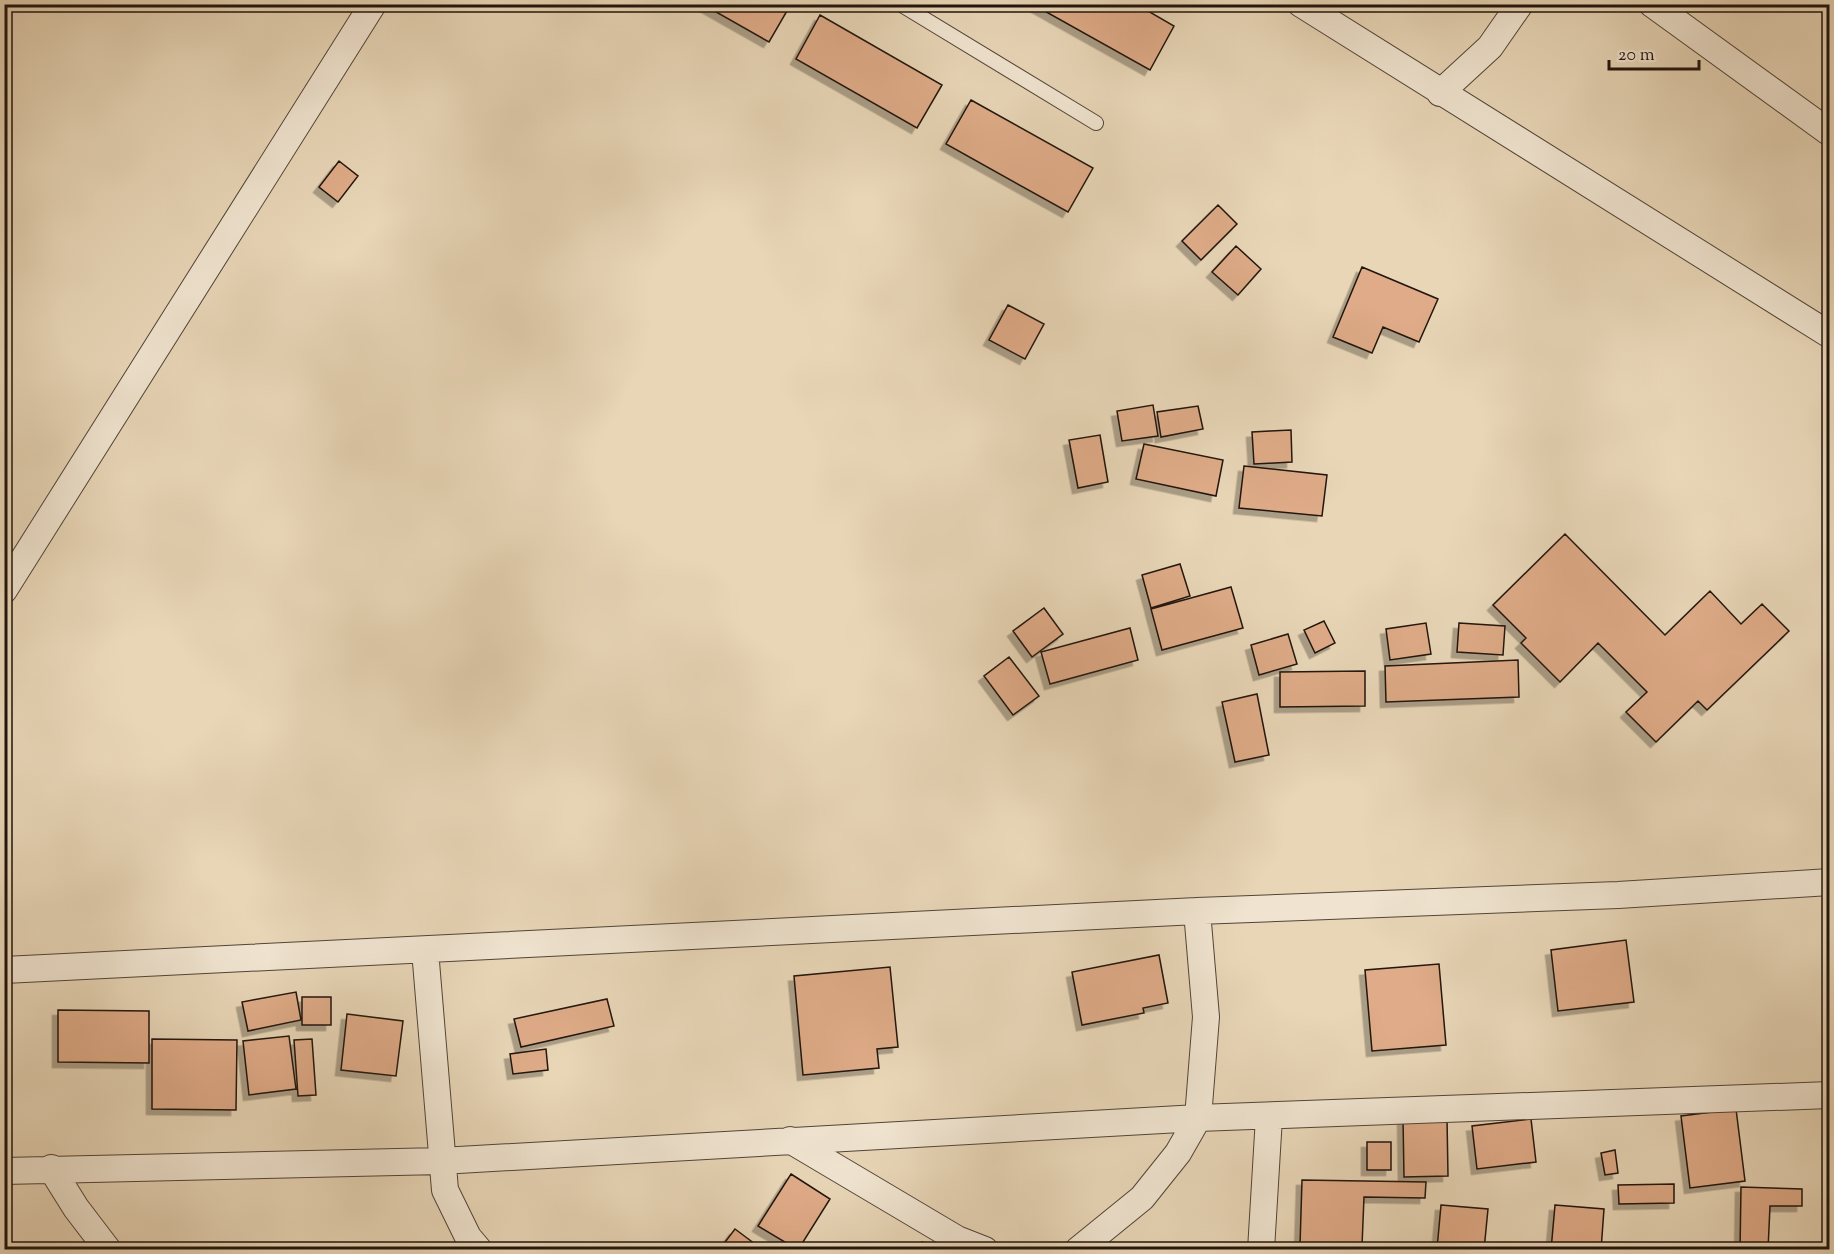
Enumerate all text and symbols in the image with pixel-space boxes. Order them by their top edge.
scale bar [1609,33,1699,71]
text: 20 m [1618,43,1655,69]

